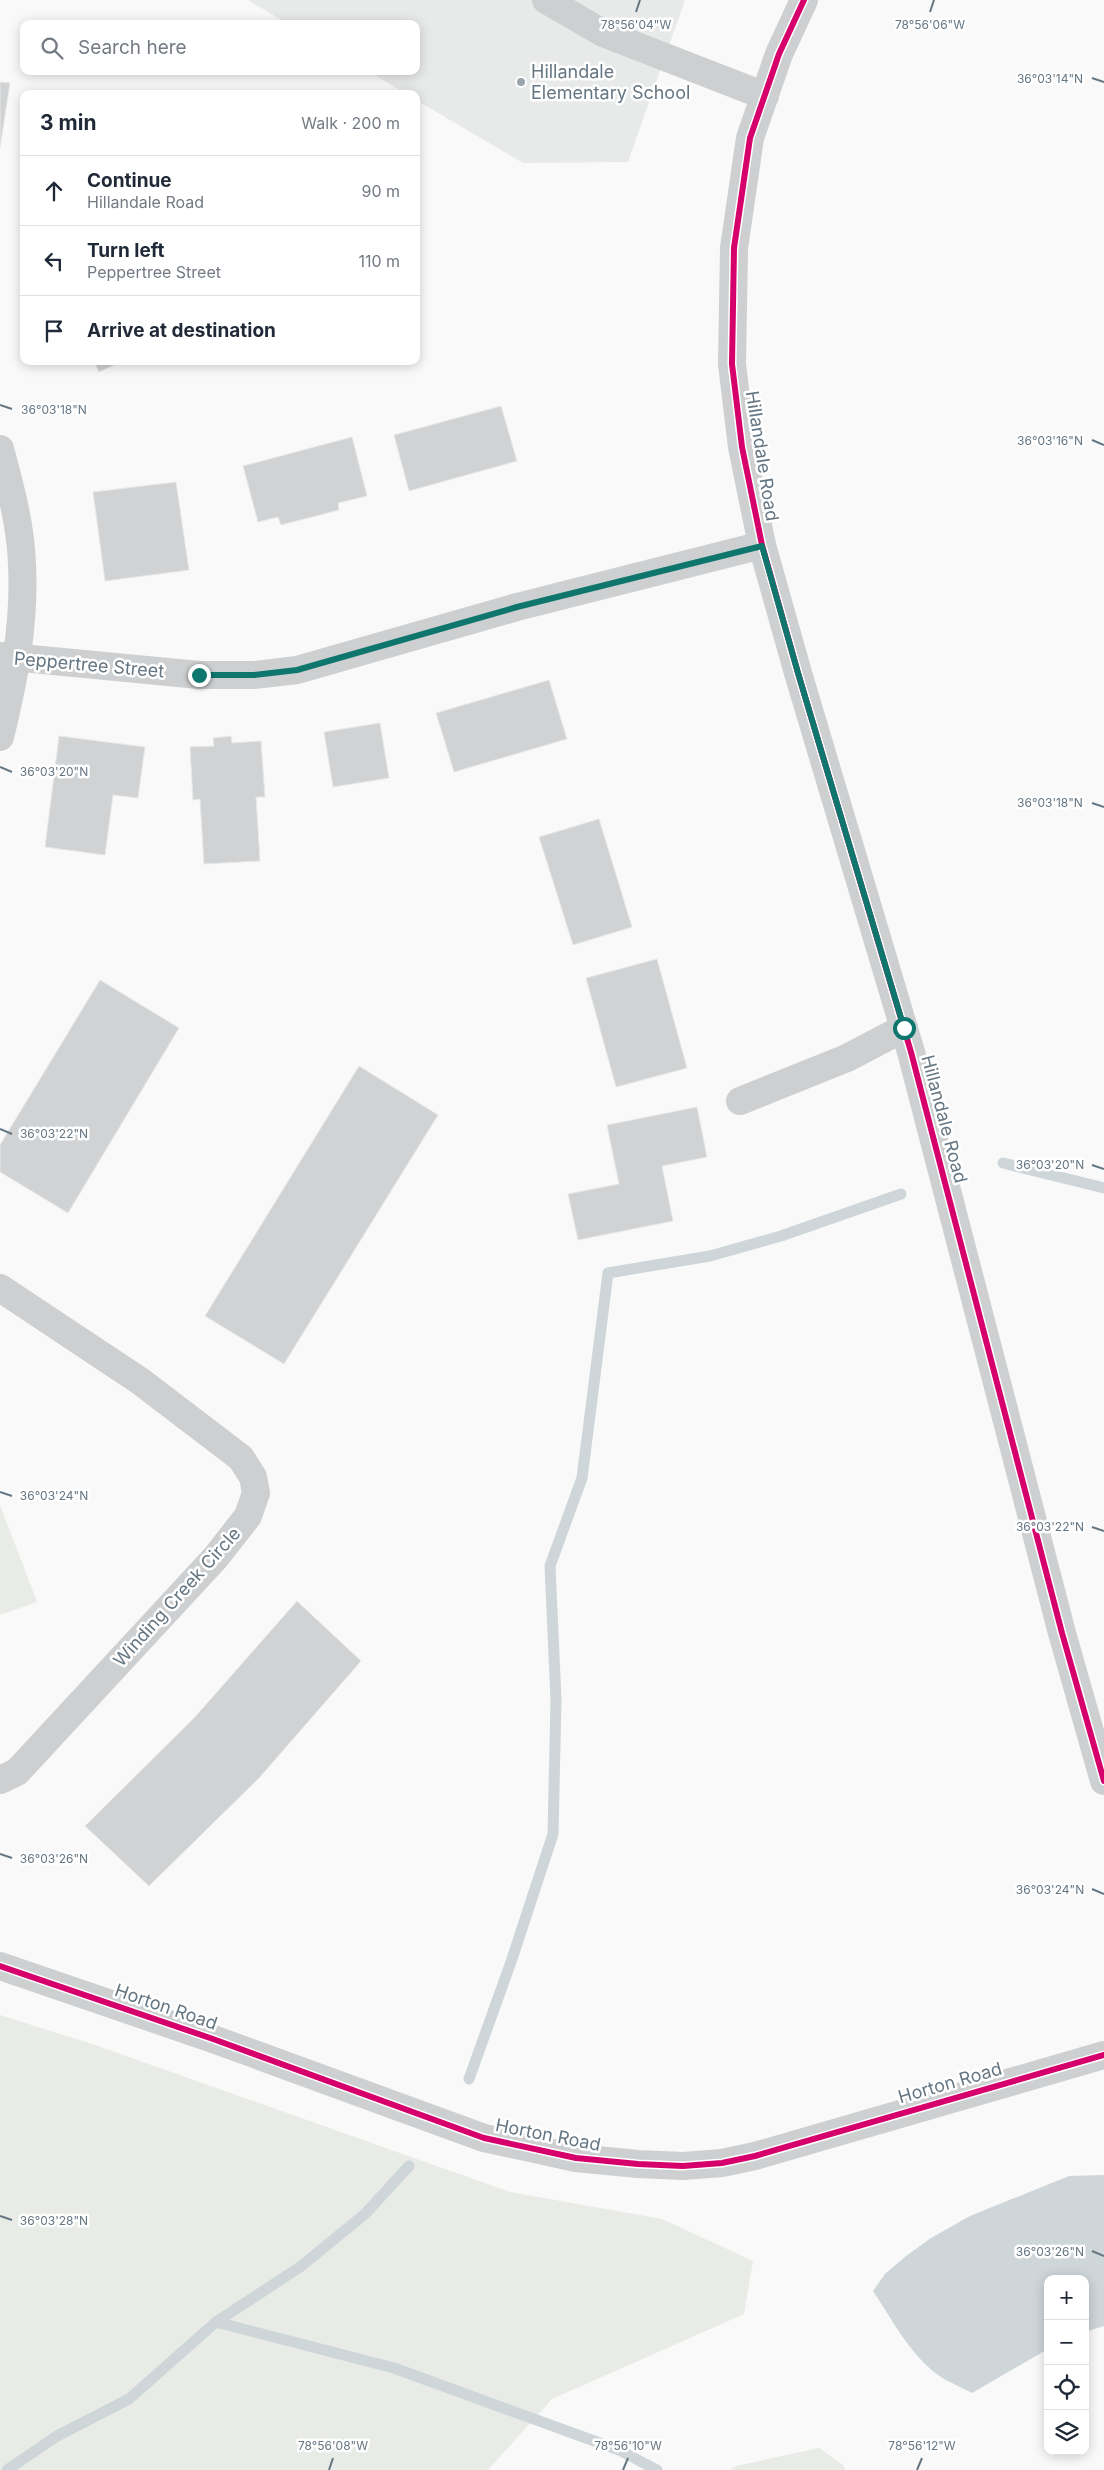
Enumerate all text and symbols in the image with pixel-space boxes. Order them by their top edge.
text: 78°56'04"W [601,17,671,32]
text: 78°56'06"W [895,17,965,32]
search box [20,20,420,75]
icon: search [38,34,66,62]
text: Search here [78,36,187,59]
place label: Hillandale Elementary School [531,61,690,103]
text: 36°03'14"N [1017,71,1083,86]
marker: Hillandale Elementary School [515,76,527,88]
text: 3 min [40,110,96,135]
text: Walk · 200 m [301,113,400,133]
text: Continue [87,169,172,192]
icon: ahead [40,177,68,205]
text: 90 m [361,181,400,201]
text: Hillandale Road [87,192,204,212]
text: Turn left [87,239,165,262]
icon: left [40,247,68,275]
text: 110 m [358,251,400,271]
text: Peppertree Street [87,262,221,282]
icon: arrive [40,317,68,345]
text: Arrive at destination [87,319,276,342]
street label: Hillandale Road [742,389,783,523]
text: 36°03'18"N [21,402,87,417]
text: 36°03'16"N [1017,433,1083,448]
street label: Peppertree Street [13,647,165,682]
route end [188,664,211,687]
text: 36°03'20"N [20,764,88,779]
text: 36°03'18"N [1017,795,1083,810]
route start [893,1017,916,1040]
street label: Hillandale Road [917,1053,972,1185]
text: 36°03'22"N [20,1126,88,1141]
text: 36°03'20"N [1016,1157,1084,1172]
text: 36°03'24"N [20,1488,88,1503]
text: 36°03'22"N [1016,1519,1084,1534]
street label: Winding Creek Circle [109,1523,244,1670]
text: 36°03'26"N [20,1851,88,1866]
text: 36°03'24"N [1016,1882,1084,1897]
street label: Horton Road [112,1979,220,2034]
street label: Horton Road [896,2058,1004,2107]
street label: Horton Road [494,2114,603,2155]
text: 36°03'28"N [20,2213,88,2228]
text: 36°03'26"N [1016,2244,1084,2259]
map controls [1044,2275,1089,2455]
button: + [1044,2275,1089,2320]
button: − [1044,2320,1089,2365]
button: locate [1044,2365,1089,2410]
button: layers [1044,2410,1089,2455]
text: 78°56'08"W [298,2438,368,2453]
text: 78°56'10"W [594,2438,662,2453]
text: 78°56'12"W [888,2438,956,2453]

